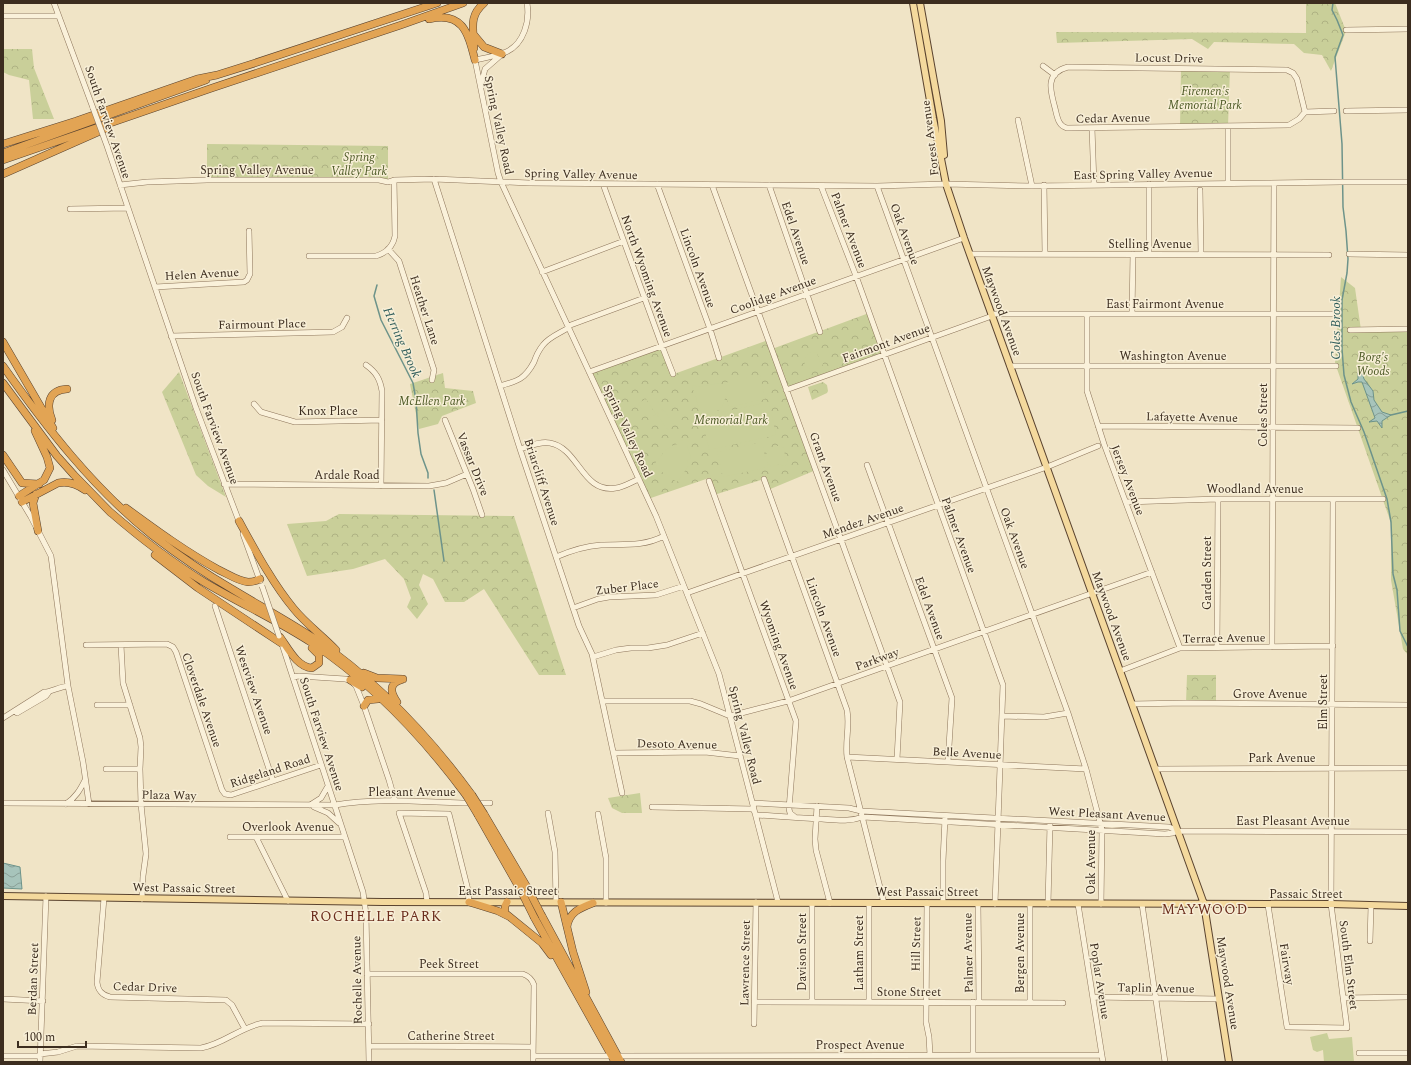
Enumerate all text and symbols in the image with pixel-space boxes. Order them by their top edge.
street label: Locust Drive [1135,48,1203,69]
street label: South Farview Avenue [79,63,136,182]
street label: Spring Valley Road [479,74,518,177]
park label: Firemen's Memorial Park [1168,82,1242,115]
street label: Forest Avenue [916,99,945,177]
street label: Cedar Avenue [1076,108,1151,129]
park label: Spring Valley Park [331,148,387,181]
street label: Spring Valley Avenue [200,161,314,180]
street label: Spring Valley Avenue [524,164,638,185]
street label: East Spring Valley Avenue [1073,164,1213,185]
street label: Palmer Avenue [825,189,872,271]
street label: Edel Avenue [776,199,815,268]
street label: Oak Avenue [885,200,925,268]
street label: North Wyoming Avenue [616,212,678,340]
street label: Lincoln Avenue [674,226,721,311]
street label: Stelling Avenue [1108,235,1192,254]
street label: Helen Avenue [164,263,240,286]
street label: Maywood Avenue [976,264,1027,359]
street label: Coolidge Avenue [727,271,819,320]
street label: Heather Lane [404,273,445,348]
street label: East Fairmont Avenue [1106,295,1224,314]
water label: Coles Brook [1326,296,1346,360]
water label: Herring Brook [378,304,427,381]
street label: Fairmount Place [218,314,306,335]
street label: Fairmont Avenue [840,319,933,368]
street label: Washington Avenue [1119,347,1227,366]
park label: Borg's Woods [1356,348,1390,381]
street label: South Farview Avenue [185,369,244,487]
street label: Spring Valley Road [598,381,658,481]
street label: Coles Street [1254,383,1273,447]
park label: McEllen Park [399,392,466,411]
street label: Knox Place [298,402,358,421]
street label: Lafayette Avenue [1146,407,1238,428]
park label: Memorial Park [694,411,768,430]
street label: Vassar Drive [451,429,494,499]
street label: Grant Avenue [804,429,847,505]
street label: Briarcliff Avenue [518,436,565,528]
street label: Jersey Avenue [1105,442,1150,518]
street label: Ardale Road [314,466,380,485]
street label: Woodland Avenue [1206,480,1304,499]
street label: Palmer Avenue [936,494,981,576]
street label: Mendez Avenue [820,499,907,544]
street label: Oak Avenue [995,504,1035,572]
street label: Garden Street [1198,536,1217,610]
street label: Maywood Avenue [1086,569,1137,664]
street label: Zuber Place [594,574,660,601]
street label: Edel Avenue [909,574,950,643]
street label: Lincoln Avenue [800,575,847,660]
street label: Wyoming Avenue [754,598,804,693]
street label: Terrace Avenue [1182,628,1266,649]
street label: Parkway [853,642,903,676]
street label: Westview Avenue [229,643,278,738]
street label: Cloverdale Avenue [176,650,227,750]
street label: Elm Street [1314,674,1333,730]
street label: South Farview Avenue [294,675,349,794]
street label: Spring Valley Road [723,684,766,787]
street label: Grove Avenue [1233,685,1308,704]
street label: Desoto Avenue [637,734,717,755]
street label: Belle Avenue [932,742,1002,765]
street label: Ridgeland Road [227,749,313,793]
street label: Park Avenue [1248,749,1316,768]
street label: Pleasant Avenue [368,783,456,802]
street label: Plaza Way [141,786,198,805]
street label: West Pleasant Avenue [1048,802,1166,827]
street label: East Pleasant Avenue [1236,812,1350,831]
street label: Overlook Avenue [242,818,334,837]
street label: Oak Avenue [1082,829,1101,894]
street label: West Passaic Street [132,878,236,899]
street label: East Passaic Street [458,882,558,901]
street label: West Passaic Street [875,883,979,902]
street label: Passaic Street [1269,885,1343,904]
district label: MAYWOOD [1162,899,1248,920]
district label: ROCHELLE PARK [310,906,442,927]
street label: Davison Street [793,913,812,991]
street label: Palmer Avenue [958,913,979,993]
street label: Bergen Avenue [1011,913,1030,993]
street label: Latham Street [850,915,869,991]
street label: Hill Street [907,916,926,972]
street label: South Elm Street [1334,919,1363,1011]
street label: Lawrence Street [735,920,756,1006]
street label: Rochelle Avenue [347,935,368,1024]
street label: Maywood Avenue [1211,935,1244,1031]
street label: Poplar Avenue [1084,941,1115,1021]
street label: Berdan Street [23,942,44,1016]
street label: Fairway [1274,942,1299,988]
street label: Peek Street [419,955,479,974]
street label: Cedar Drive [113,977,178,998]
street label: Taplin Avenue [1117,978,1195,999]
street label: Stone Street [877,983,941,1002]
scale bar [18,1023,86,1049]
street label: Catherine Street [407,1027,495,1046]
text: 100 m [24,1028,55,1047]
street label: Prospect Avenue [815,1036,905,1055]

